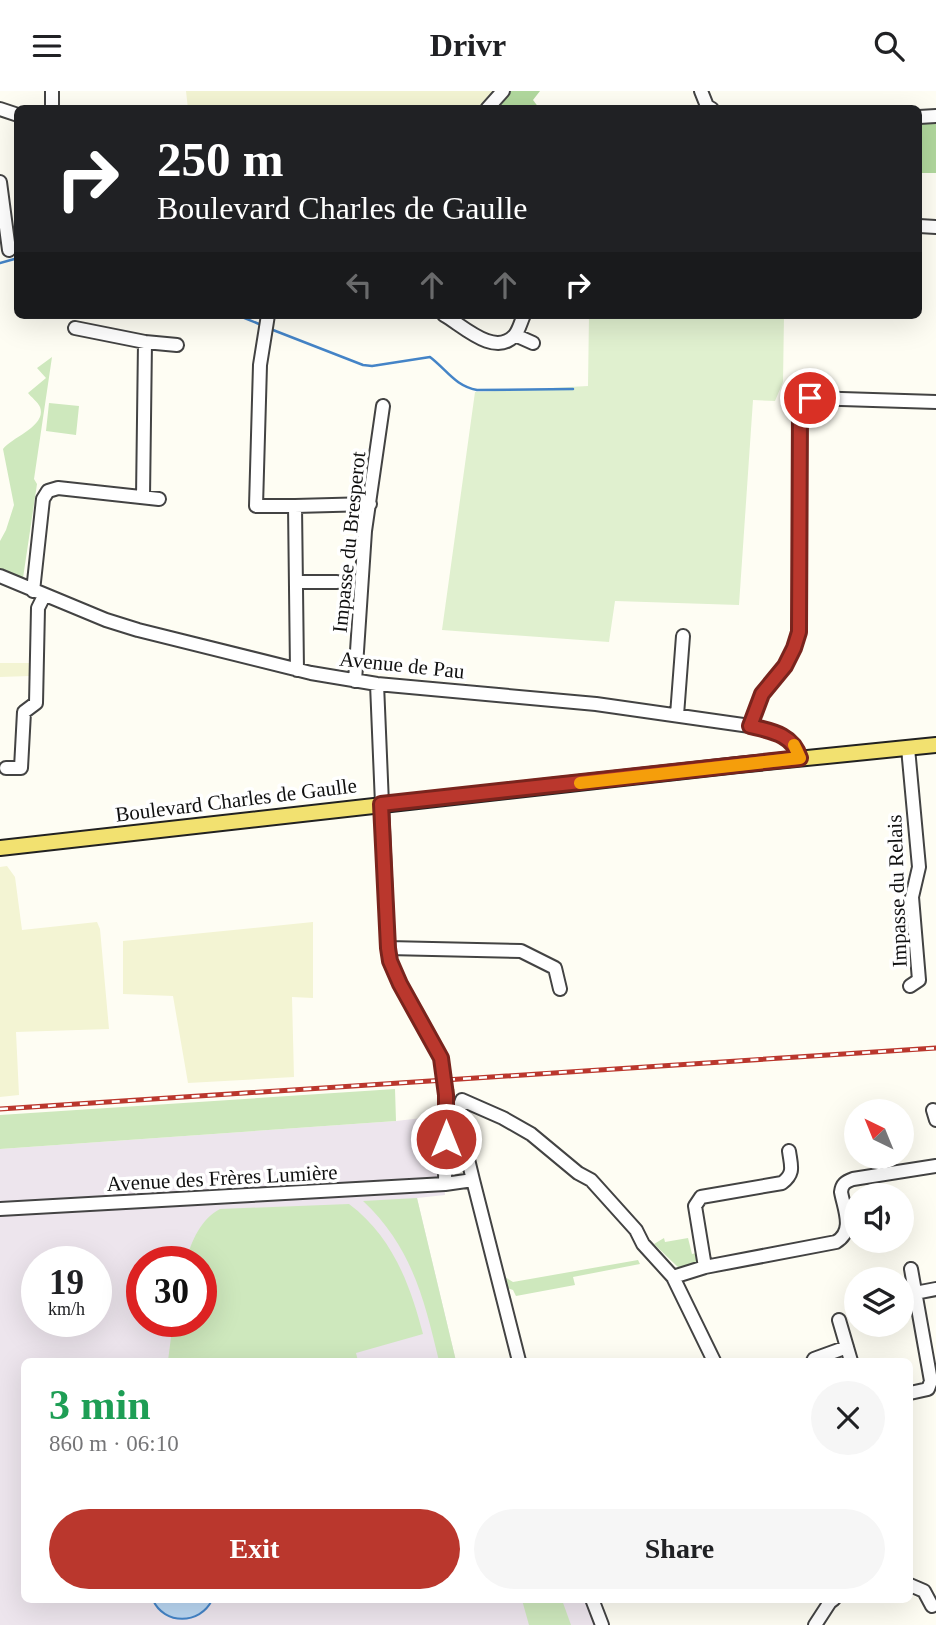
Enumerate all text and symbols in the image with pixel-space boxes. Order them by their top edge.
icon: menu [28,27,66,65]
text: Drivr [430,27,506,63]
icon: search [870,27,908,65]
text: 250 m [157,132,284,187]
icon: right [42,133,133,224]
text: Boulevard Charles de Gaulle [157,190,528,226]
icon: left [340,266,378,304]
icon: ahead [413,266,451,304]
icon: ahead [486,266,524,304]
icon: right [559,266,597,304]
pin [780,368,840,428]
icon: arrive [791,379,829,417]
street label: Impasse du Bresperot [328,450,370,634]
street label: Avenue de Pau [338,647,466,684]
street label: Boulevard Charles de Gaulle [114,773,358,827]
street label: Impasse du Relais [882,814,912,968]
north arrow [844,1099,914,1169]
map controls [844,1099,914,1337]
position arrow [409,1102,483,1176]
street label: Avenue des Frères Lumière [106,1160,338,1196]
button: sound [844,1183,914,1253]
speed limit sign: 30 [126,1246,217,1337]
text: 19 [49,1263,84,1302]
button: layers [844,1267,914,1337]
text: km/h [48,1299,85,1319]
button: close [811,1381,885,1455]
text: 3 min [49,1382,151,1428]
text: 860 m · 06:10 [49,1431,179,1456]
button: Exit [49,1509,460,1589]
button: Share [474,1509,885,1589]

